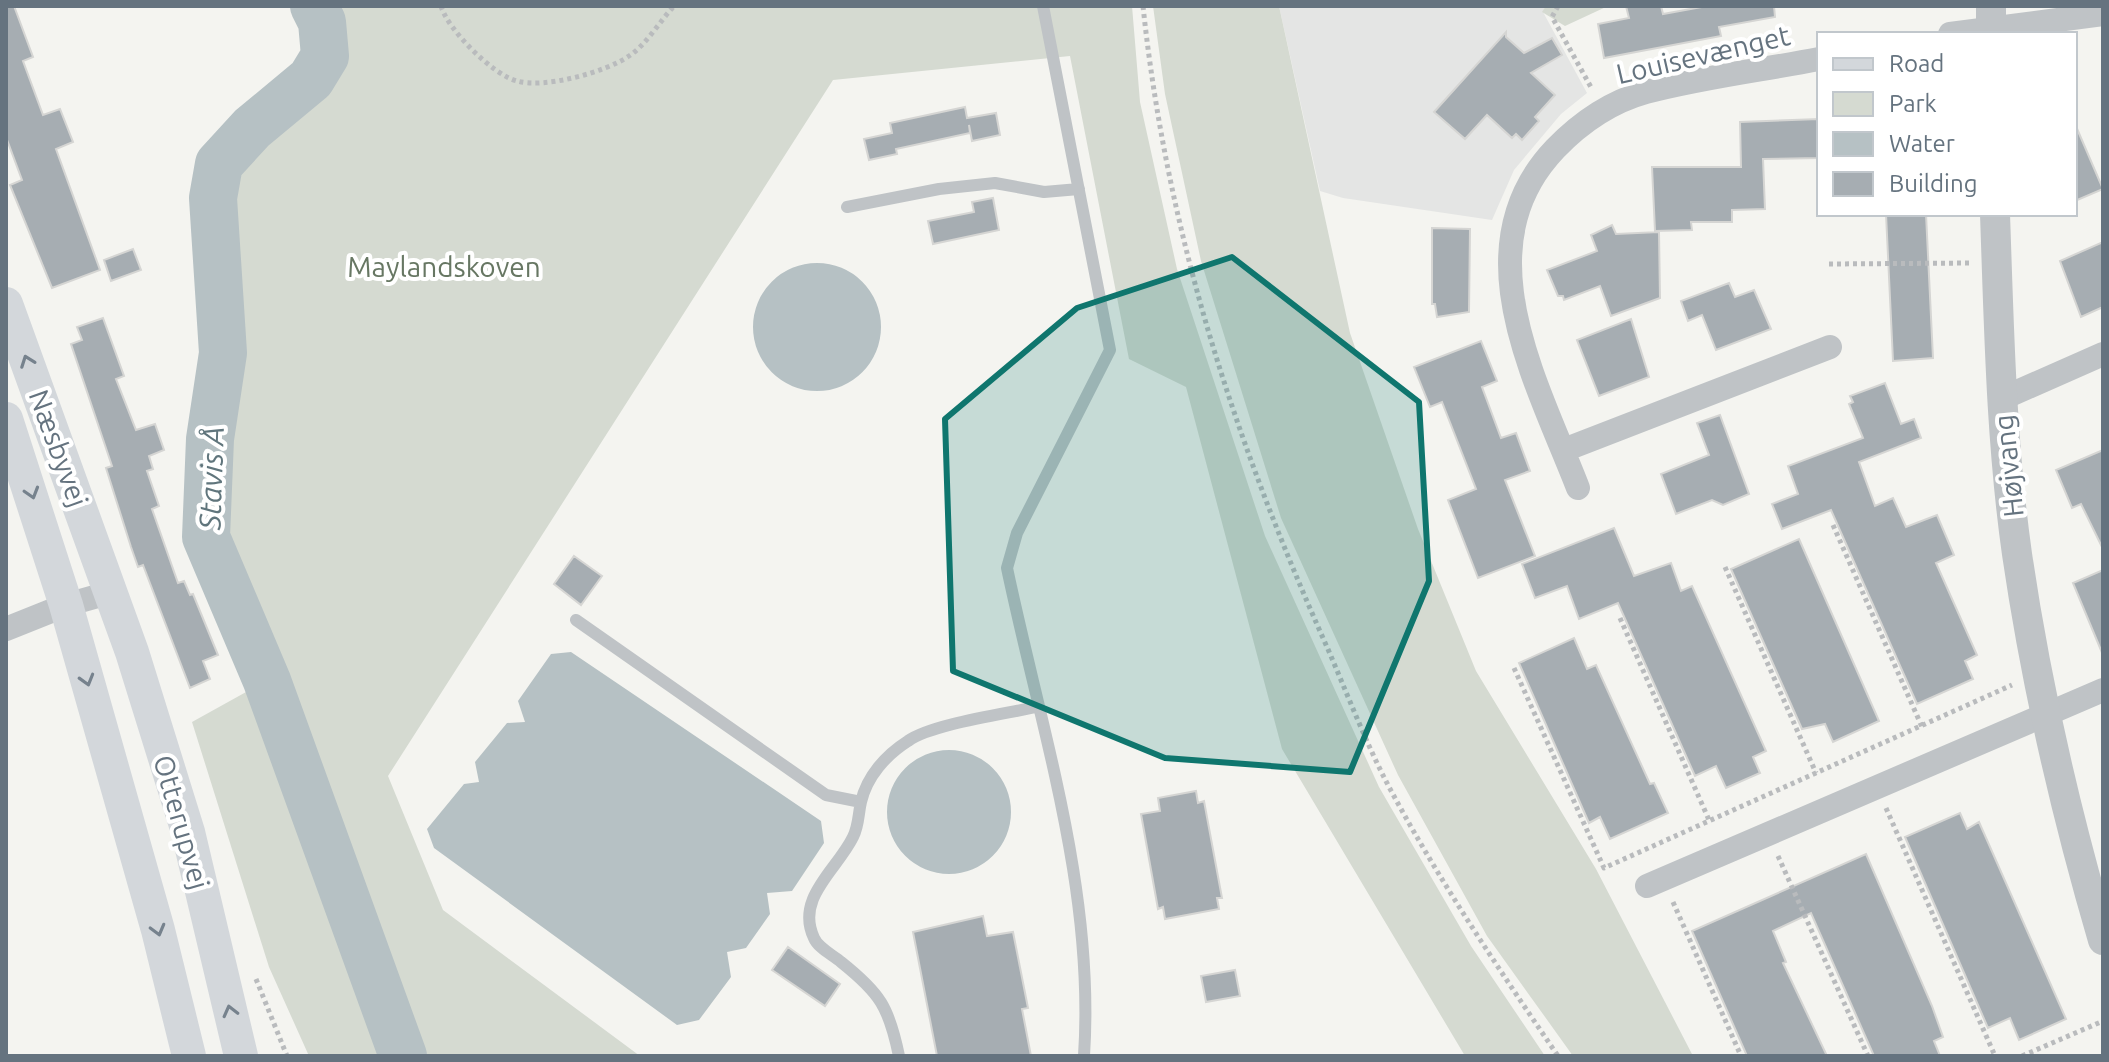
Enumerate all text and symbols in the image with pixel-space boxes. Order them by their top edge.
street label: Louisevænget [1613,19,1793,89]
legend [1817,32,2077,216]
text: Road [1889,50,1944,77]
text: Park [1889,90,1937,117]
text: Water [1889,130,1955,157]
text: Building [1889,170,1977,197]
park label: Maylandskoven [347,251,541,282]
one-way arrow [20,355,37,369]
street label: Næsbyvej [24,385,94,511]
street label: Højvang [1987,413,2029,519]
water label: Stavis Å [192,426,230,531]
one-way arrow [23,485,39,499]
one-way arrow [78,672,94,686]
street label: Otterupvej [148,751,216,893]
one-way arrow [148,923,165,937]
one-way arrow [222,1005,239,1018]

